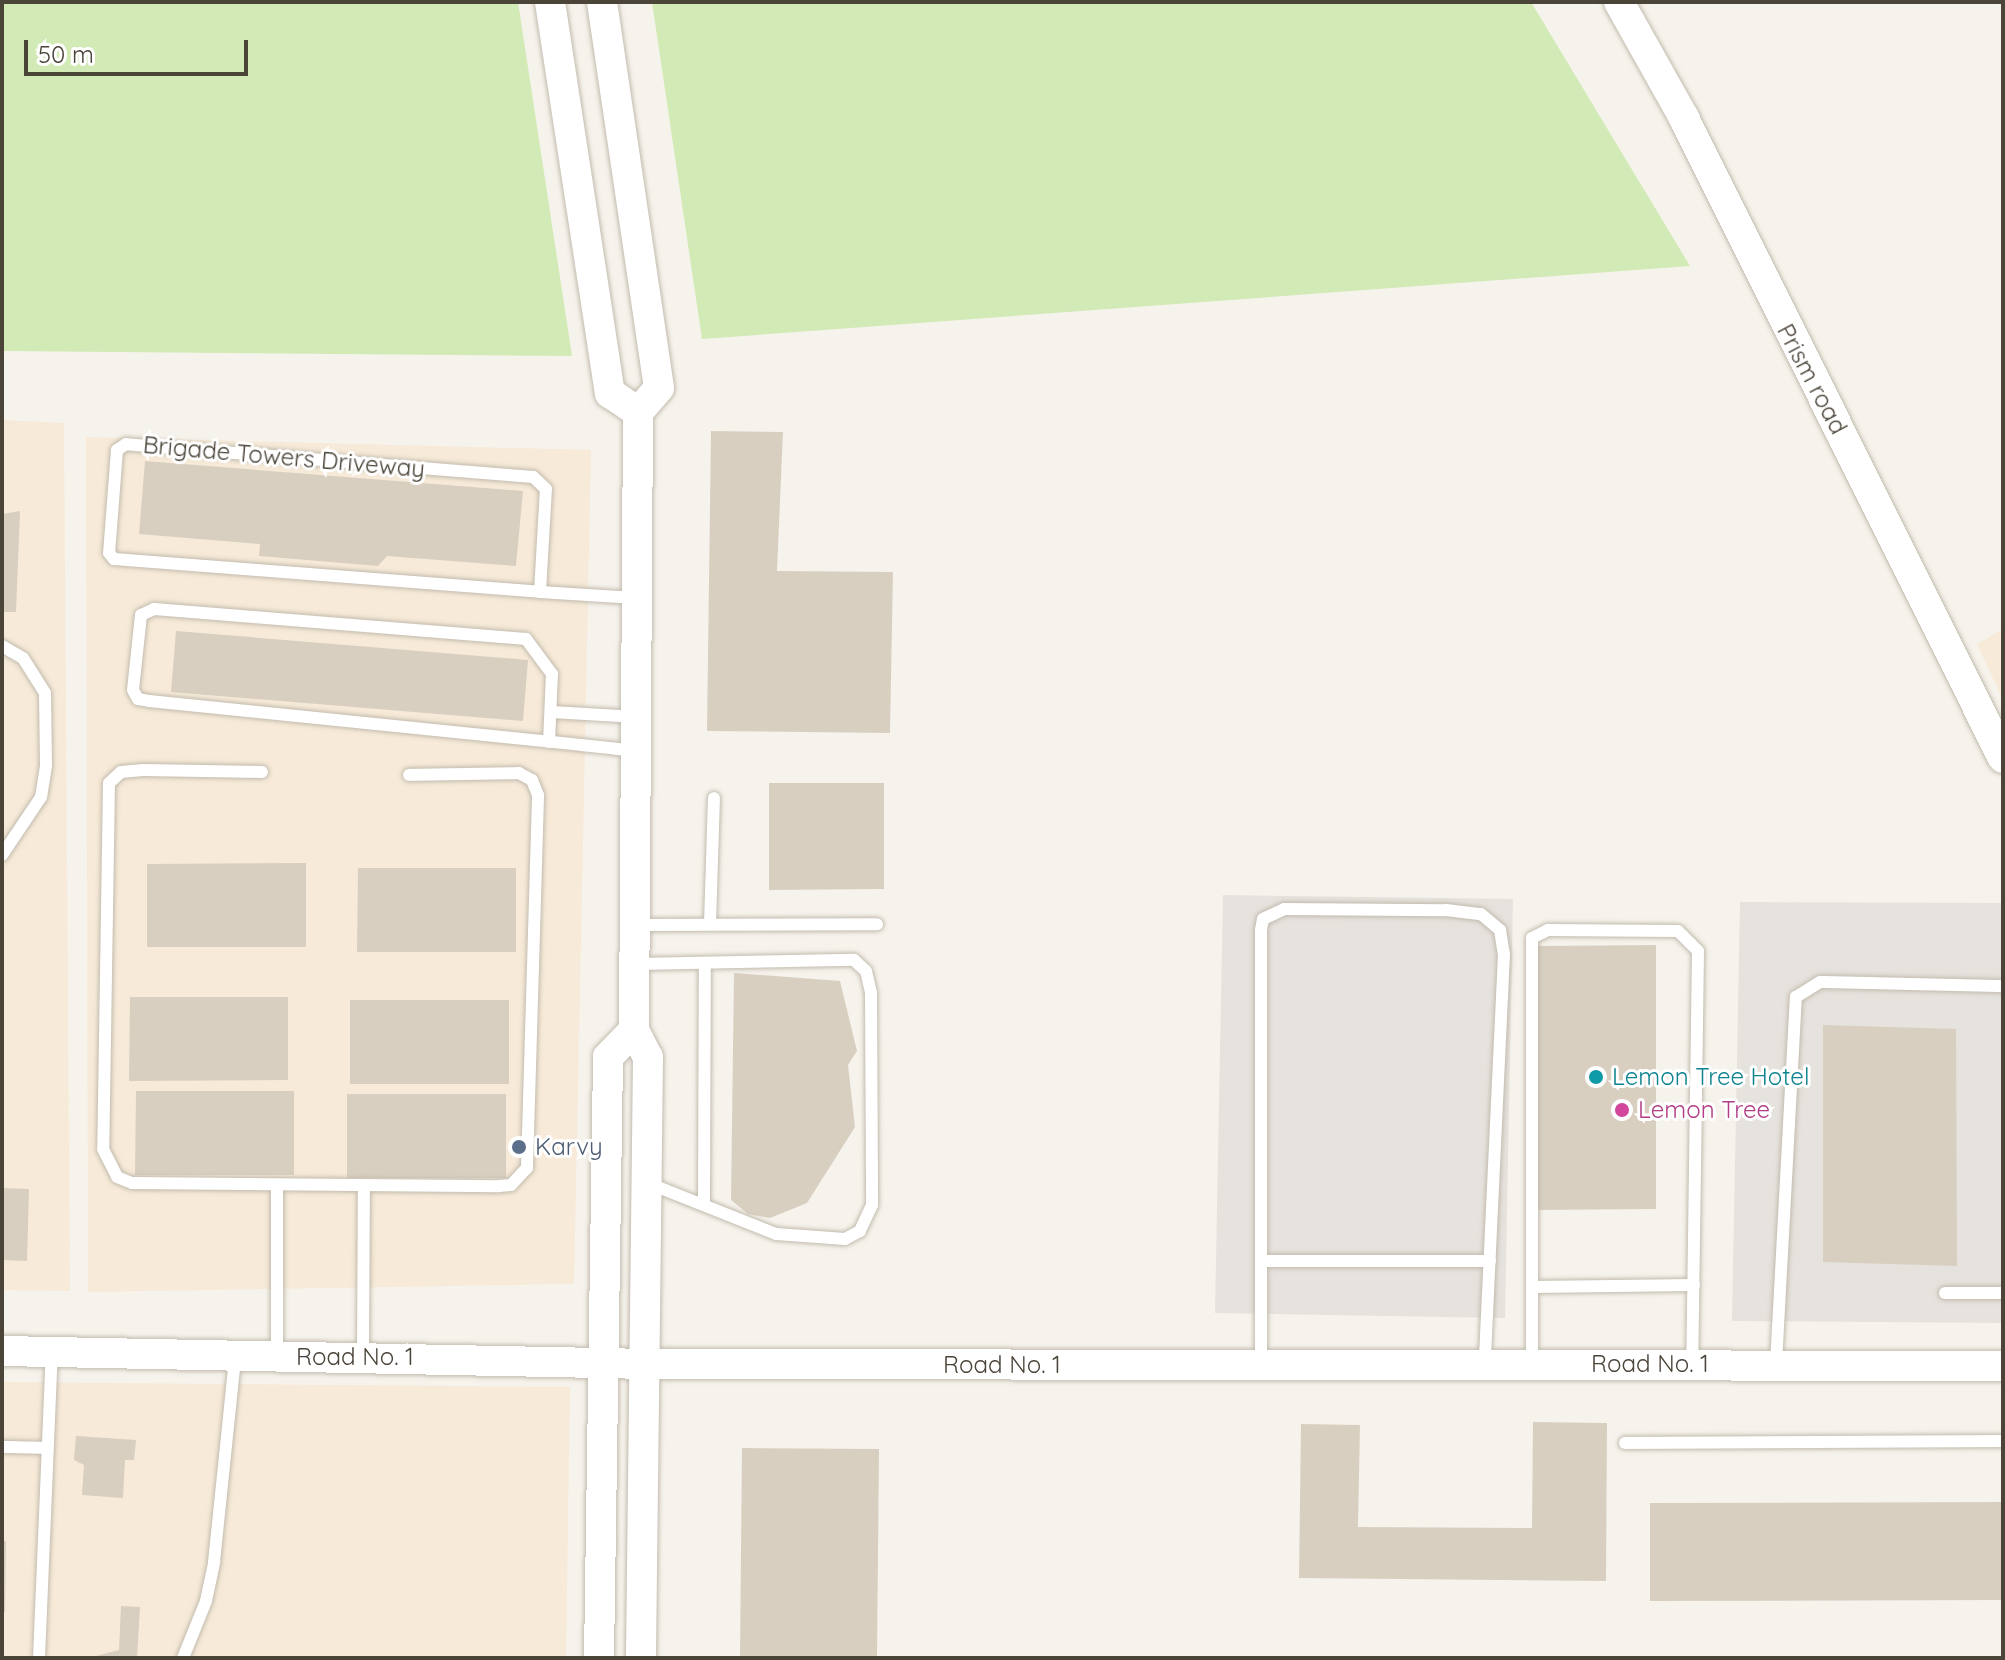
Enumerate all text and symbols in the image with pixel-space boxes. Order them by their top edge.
scale bar [28,24,252,74]
text: 50 m [38,39,94,69]
street label: Prism road [1771,319,1853,439]
street label: Brigade Towers Driveway [142,430,426,484]
place label: Lemon Tree Hotel [1612,1063,1809,1091]
marker: Lemon Tree Hotel [1587,1068,1605,1086]
place label: Lemon Tree [1638,1096,1770,1124]
marker: Lemon Tree [1613,1101,1631,1119]
place label: Karvy [535,1133,603,1161]
marker: Karvy [510,1138,528,1156]
street label: Road No. 1 [296,1343,414,1371]
street label: Road No. 1 [1591,1350,1709,1378]
street label: Road No. 1 [943,1351,1061,1379]

